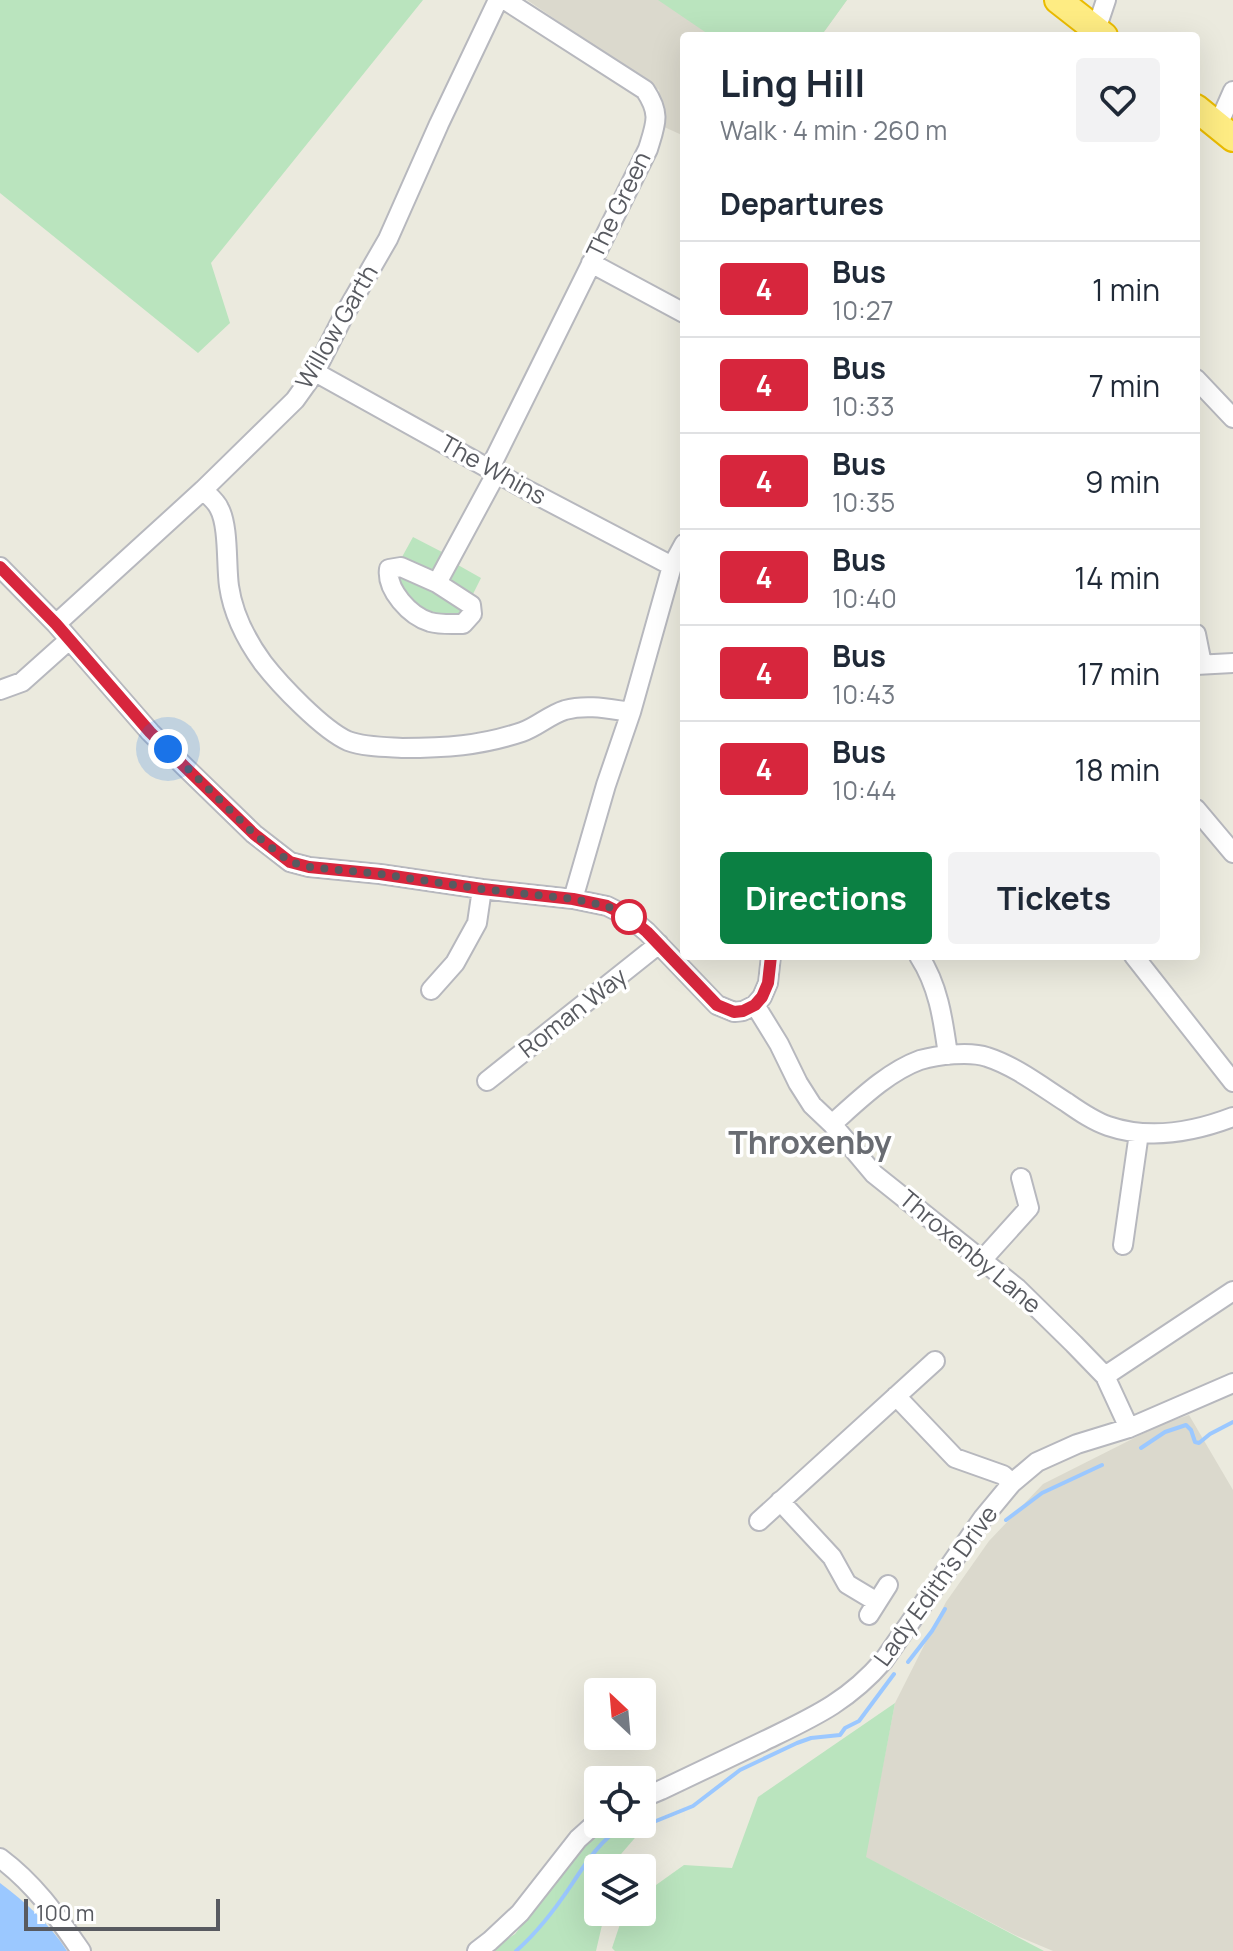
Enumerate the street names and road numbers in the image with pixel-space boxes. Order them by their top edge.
street label: The Green [578,146,658,263]
street label: Willow Garth [287,258,385,394]
street label: The Whins [435,426,553,511]
street label: Roman Way [511,959,633,1064]
street label: Throxenby Lane [893,1182,1049,1320]
street label: Lady Edith's Drive [865,1498,1004,1672]

